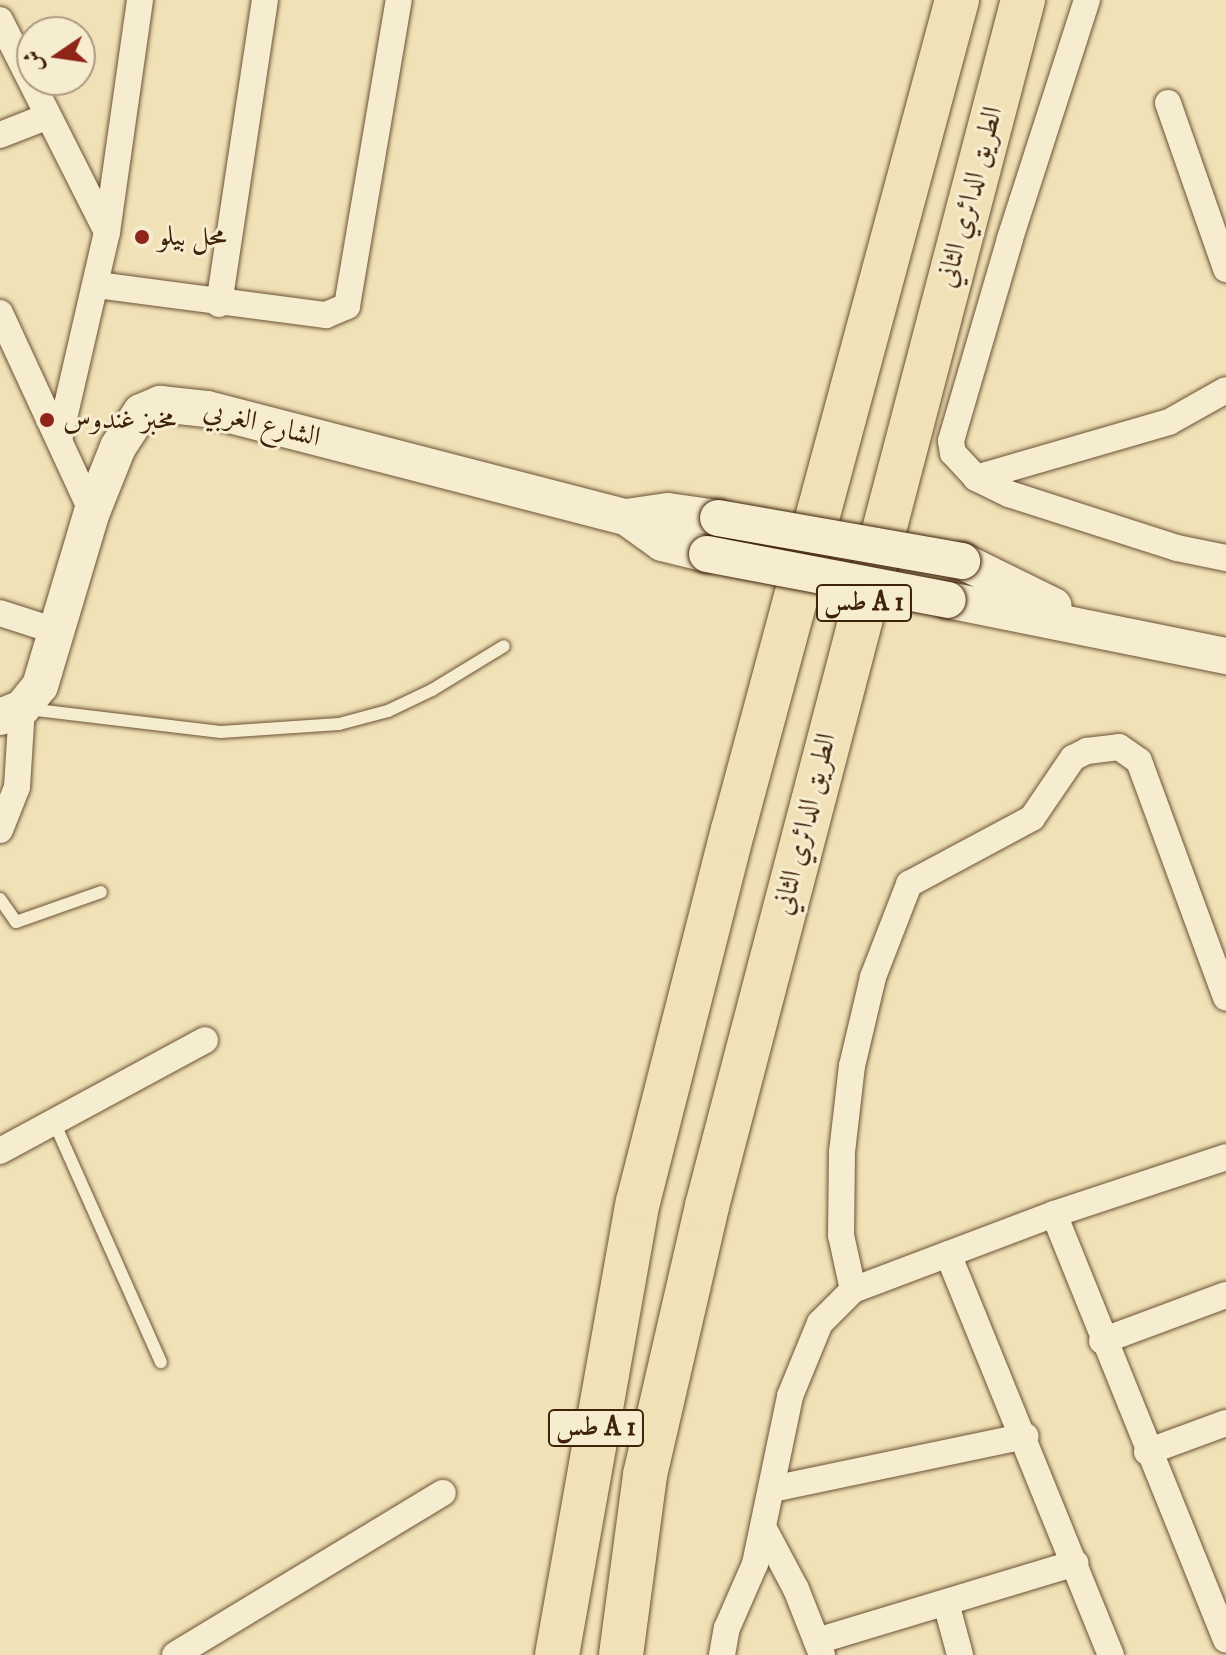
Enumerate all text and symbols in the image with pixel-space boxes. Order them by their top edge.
north arrow [16,16,96,96]
text: ش [18,47,50,75]
street label: الطريق الدائري الثاني [930,103,1010,291]
place label: محل بيلو [158,220,227,254]
marker: محل بيلو [133,228,151,246]
street label: الشارع الغربي [200,393,324,455]
place label: مخبز غندوس [63,403,176,437]
marker: مخبز غندوس [38,411,56,429]
road number: طس A 1 [814,581,914,625]
street label: الطريق الدائري الثاني [766,730,844,918]
road number: طس A 1 [546,1406,646,1450]

